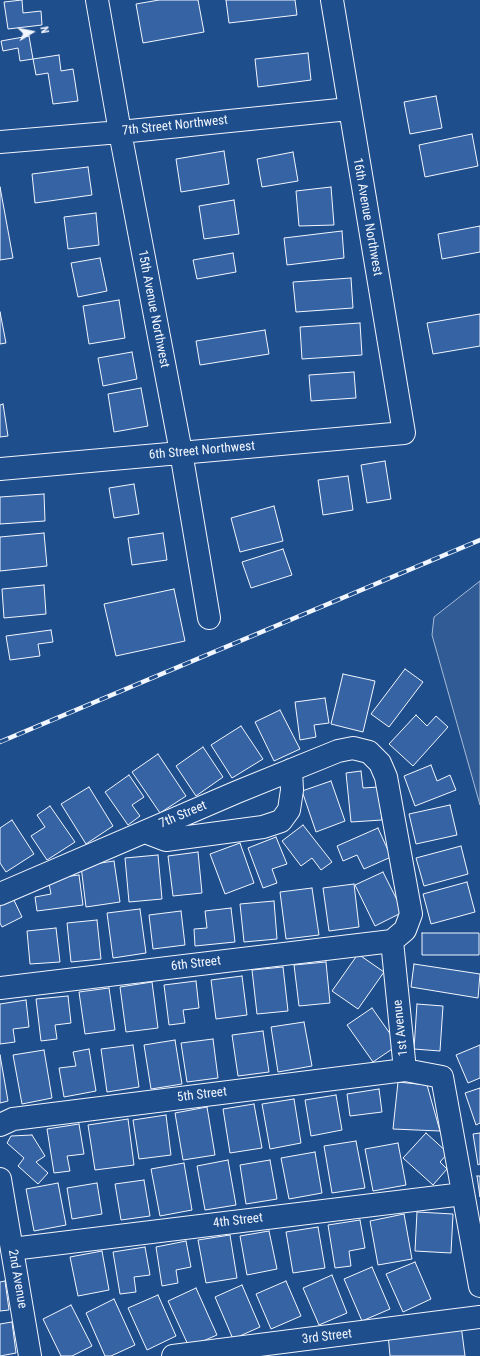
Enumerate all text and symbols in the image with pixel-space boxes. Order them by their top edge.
north arrow [12,12,52,52]
text: N [37,25,51,34]
street label: 7th Street Northwest [121,113,229,139]
street label: 16th Avenue Northwest [349,157,385,277]
street label: 15th Avenue Northwest [134,249,172,369]
street label: 6th Street Northwest [148,439,256,463]
street label: 7th Street [157,798,209,832]
street label: 6th Street [170,953,222,975]
street label: 1st Avenue [390,999,412,1057]
street label: 5th Street [176,1084,228,1106]
street label: 4th Street [212,1210,264,1232]
street label: 2nd Avenue [4,1248,30,1310]
street label: 3rd Street [301,1326,353,1348]

